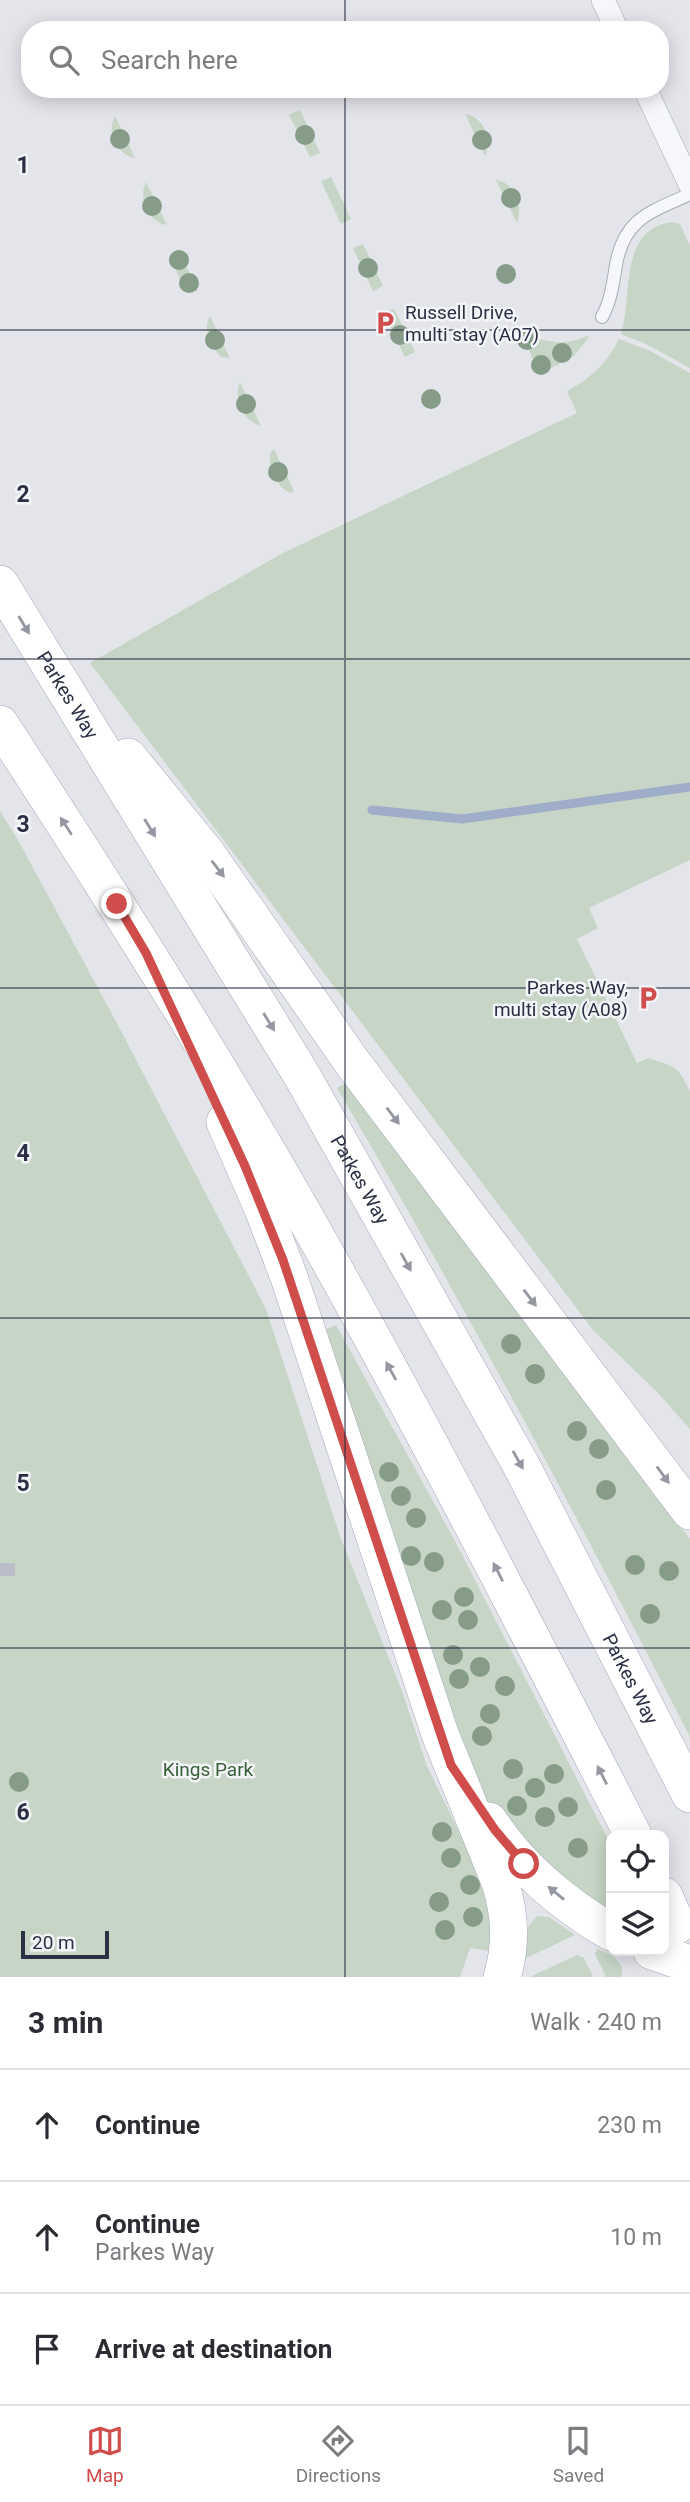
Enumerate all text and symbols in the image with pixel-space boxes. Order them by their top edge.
search box [21,21,669,98]
icon: search [45,41,83,79]
text: Search here [101,45,238,75]
text: 1 [16,152,30,179]
place label: Russell Drive, multi stay (A07) [405,301,539,346]
parking icon: Russell Drive, multi stay (A07) [371,309,399,337]
text: 2 [16,481,30,508]
one-way arrow [18,616,31,635]
street label: Parkes Way [32,647,104,743]
text: 3 [16,811,30,838]
one-way arrow [60,817,73,836]
one-way arrow [143,819,156,838]
one-way arrow [211,860,225,878]
route end [101,888,132,919]
place label: Parkes Way, multi stay (A08) [494,976,628,1021]
parking icon: Parkes Way, multi stay (A08) [634,984,662,1012]
one-way arrow [262,1012,275,1031]
one-way arrow [386,1107,400,1126]
street label: Parkes Way [326,1131,394,1228]
text: 4 [16,1140,30,1167]
one-way arrow [400,1252,412,1271]
one-way arrow [523,1289,537,1307]
one-way arrow [385,1361,397,1381]
one-way arrow [512,1450,524,1470]
one-way arrow [656,1465,671,1483]
text: 5 [16,1470,30,1497]
one-way arrow [492,1562,503,1582]
street label: Parkes Way [598,1630,664,1728]
park label: Kings Park [163,1758,254,1781]
one-way arrow [596,1764,608,1784]
text: 6 [16,1799,30,1826]
map controls [606,1830,669,1956]
button: locate [606,1830,669,1893]
route start [508,1848,539,1879]
one-way arrow [547,1885,565,1900]
button: layers [606,1893,669,1956]
scale bar [21,1928,108,1960]
text: 20 m [32,1931,75,1954]
text: 3 min [28,2005,103,2040]
text: Walk · 240 m [530,2009,662,2036]
icon: ahead [28,2106,66,2144]
text: Continue [95,2110,200,2140]
text: 230 m [597,2112,662,2139]
text: Continue [95,2209,200,2239]
icon: ahead [28,2218,66,2256]
text: 10 m [610,2224,662,2251]
text: Parkes Way [95,2239,214,2266]
icon: arrive [28,2330,66,2368]
text: Arrive at destination [95,2334,332,2364]
tab: Map [86,2422,124,2487]
tab: Directions [296,2422,381,2487]
tab: Saved [553,2422,604,2487]

